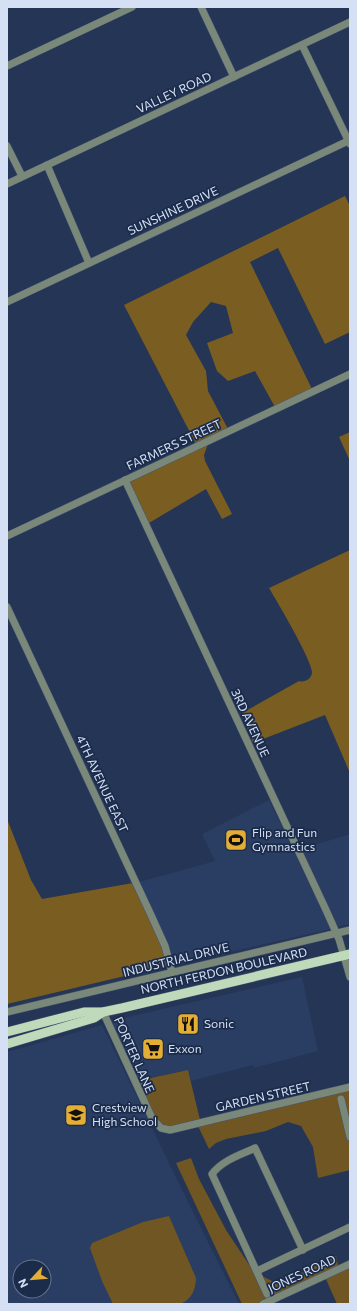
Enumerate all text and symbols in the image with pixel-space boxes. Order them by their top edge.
street label: VALLEY ROAD [134,69,213,116]
street label: SUNSHINE DRIVE [125,183,220,237]
street label: FARMERS STREET [124,416,224,472]
street label: 3RD AVENUE [229,686,273,759]
street label: 4TH AVENUE EAST [74,733,132,835]
place label: Flip and Fun Gymnastics [252,825,317,853]
sports icon: Flip and Fun Gymnastics [223,827,249,853]
street label: INDUSTRIAL DRIVE [121,939,230,979]
street label: NORTH FERDON BOULEVARD [139,944,309,996]
restaurant icon: Sonic [175,1011,201,1037]
street label: PORTER LANE [112,1014,158,1095]
place label: Sonic [204,1016,234,1030]
supermarket icon: Exxon [140,1036,166,1062]
place label: Exxon [168,1041,202,1055]
street label: GARDEN STREET [214,1078,312,1114]
place label: Crestview High School [92,1100,157,1128]
school or university icon: Crestview High School [63,1102,89,1128]
street label: JONES ROAD [265,1251,338,1296]
north arrow [12,1259,52,1299]
text: N [15,1277,30,1290]

